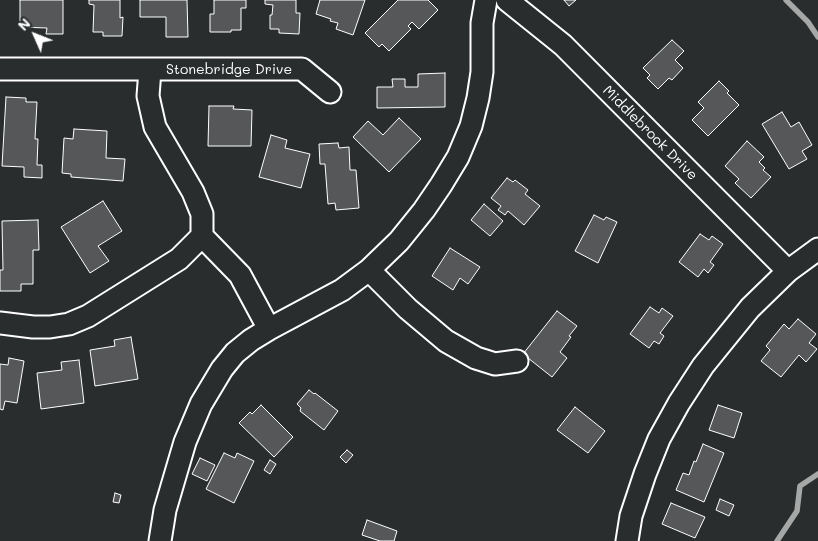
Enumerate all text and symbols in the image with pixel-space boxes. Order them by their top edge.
north arrow [10,10,60,60]
text: N [13,14,34,35]
street label: Stonebridge Drive [166,62,292,78]
street label: Middlebrook Drive [599,82,701,184]

